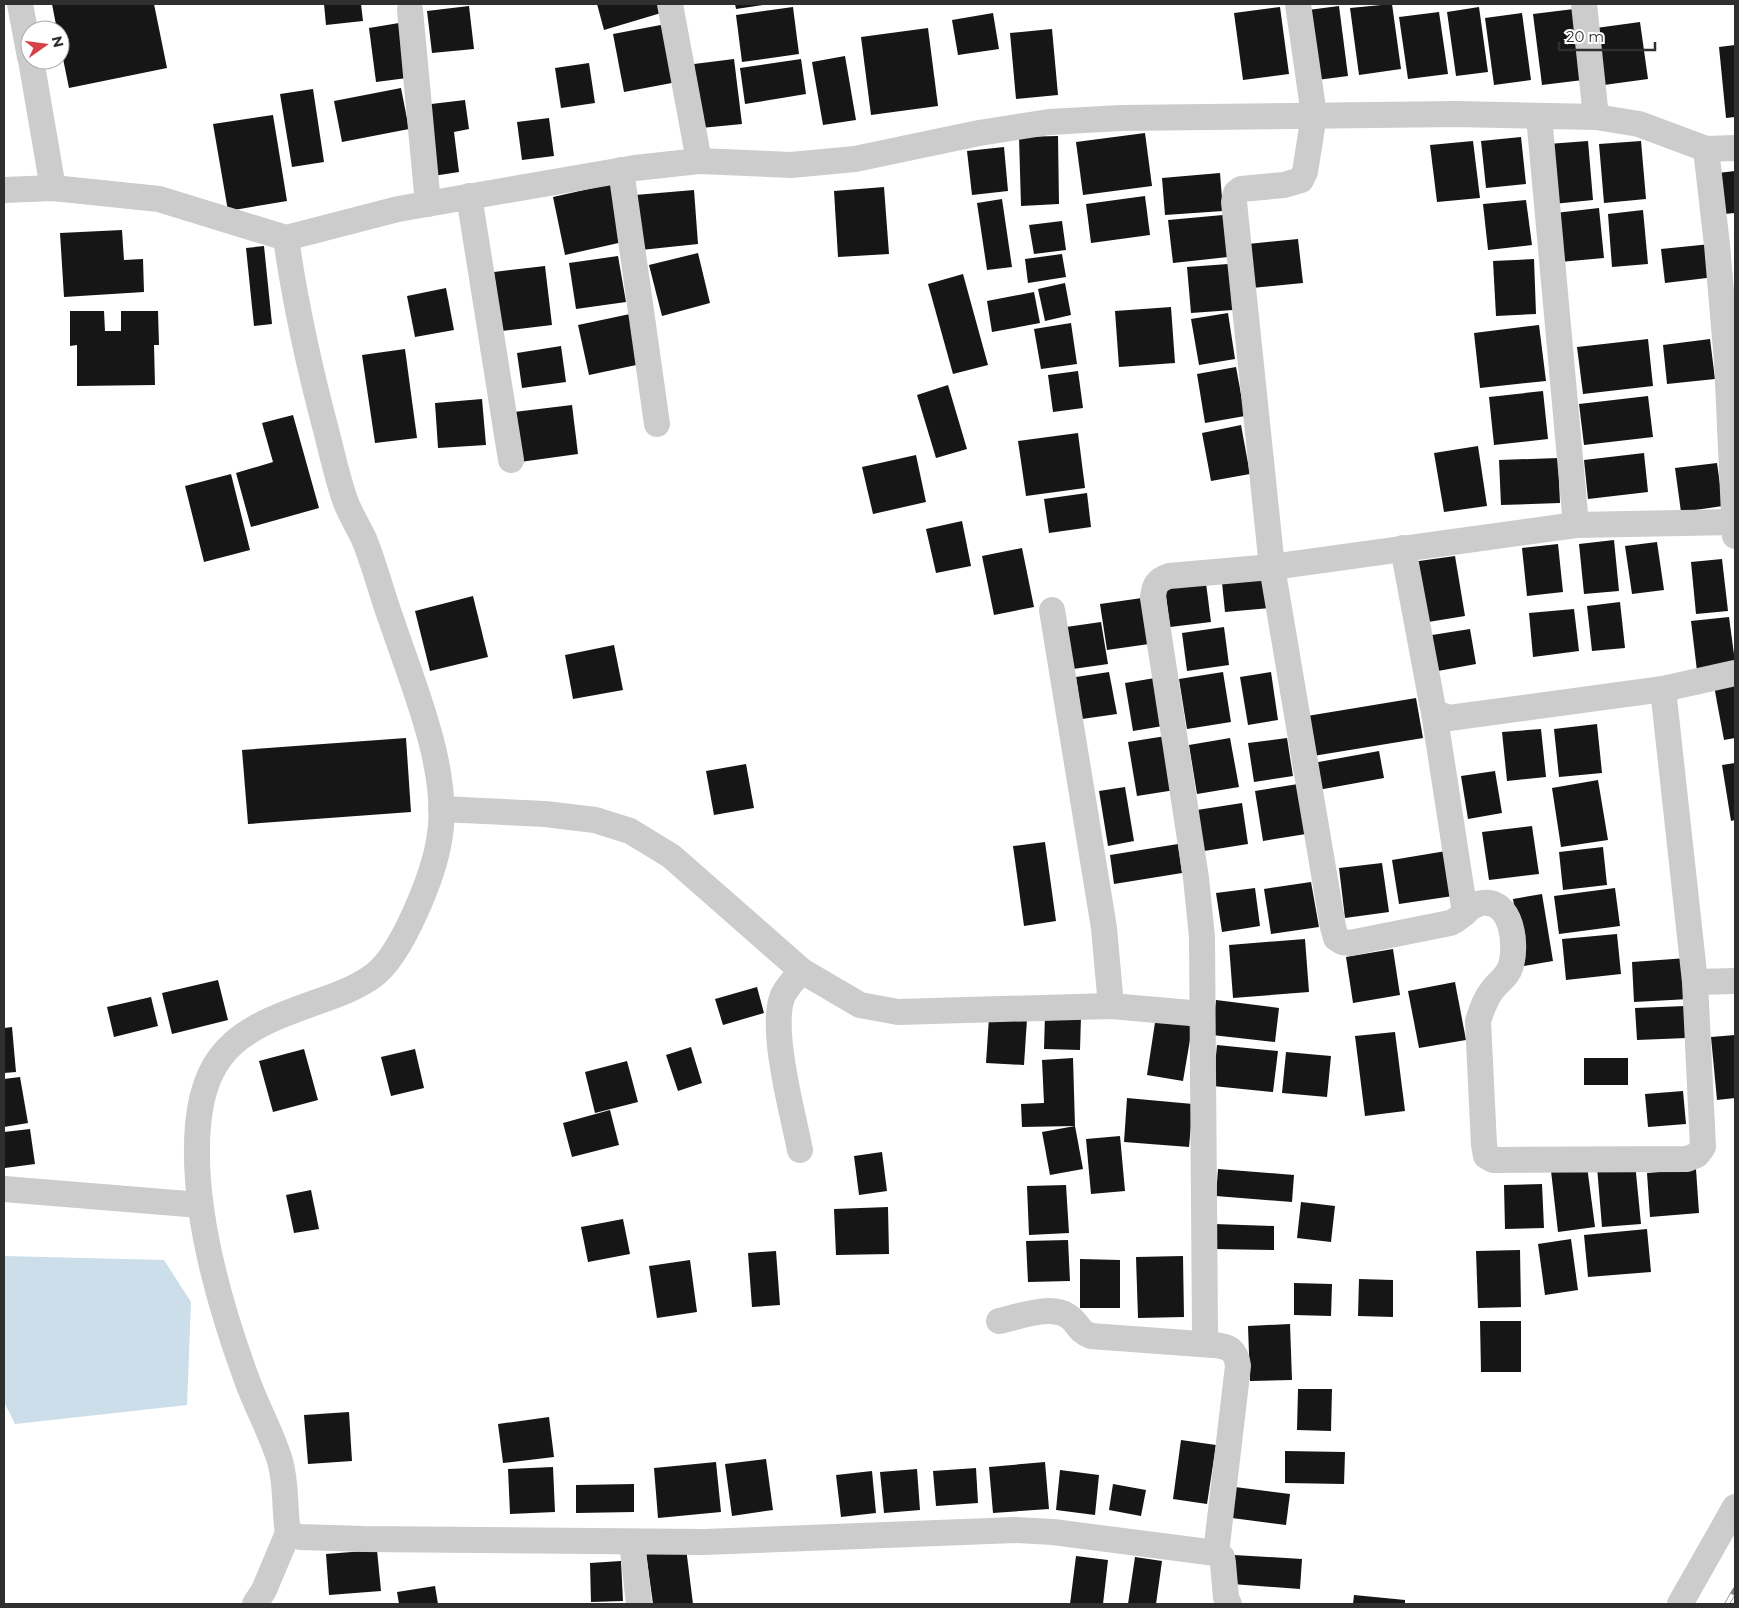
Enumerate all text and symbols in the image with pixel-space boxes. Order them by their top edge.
north arrow [20,20,70,70]
scale bar [1559,20,1655,52]
text: 20 m [1566,27,1604,46]
text: N [48,34,68,50]

